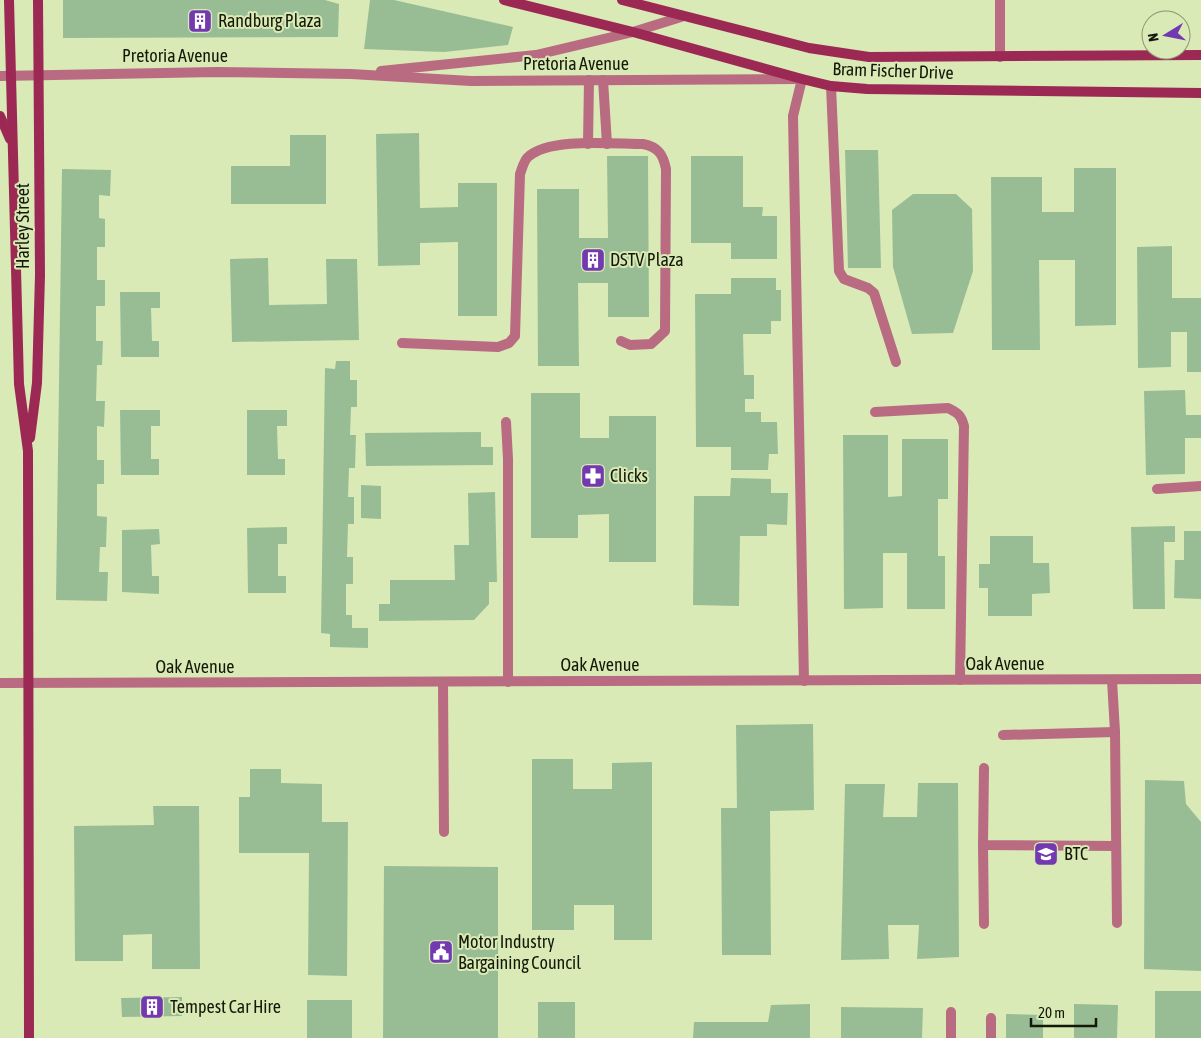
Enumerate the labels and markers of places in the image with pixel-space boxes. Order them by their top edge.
building icon: Randburg Plaza [187,8,213,34]
place label: Randburg Plaza [218,10,322,31]
building icon: DSTV Plaza [580,247,606,273]
place label: DSTV Plaza [610,249,684,270]
pharmacy icon: Clicks [580,463,606,489]
place label: Clicks [610,465,648,486]
school or university icon: BTC [1033,841,1059,867]
place label: BTC [1064,843,1088,864]
place label: Motor Industry Bargaining Council [458,931,581,973]
public building icon: Motor Industry Bargaining Council [428,939,454,965]
building icon: Tempest Car Hire [139,994,165,1020]
place label: Tempest Car Hire [170,996,281,1017]

